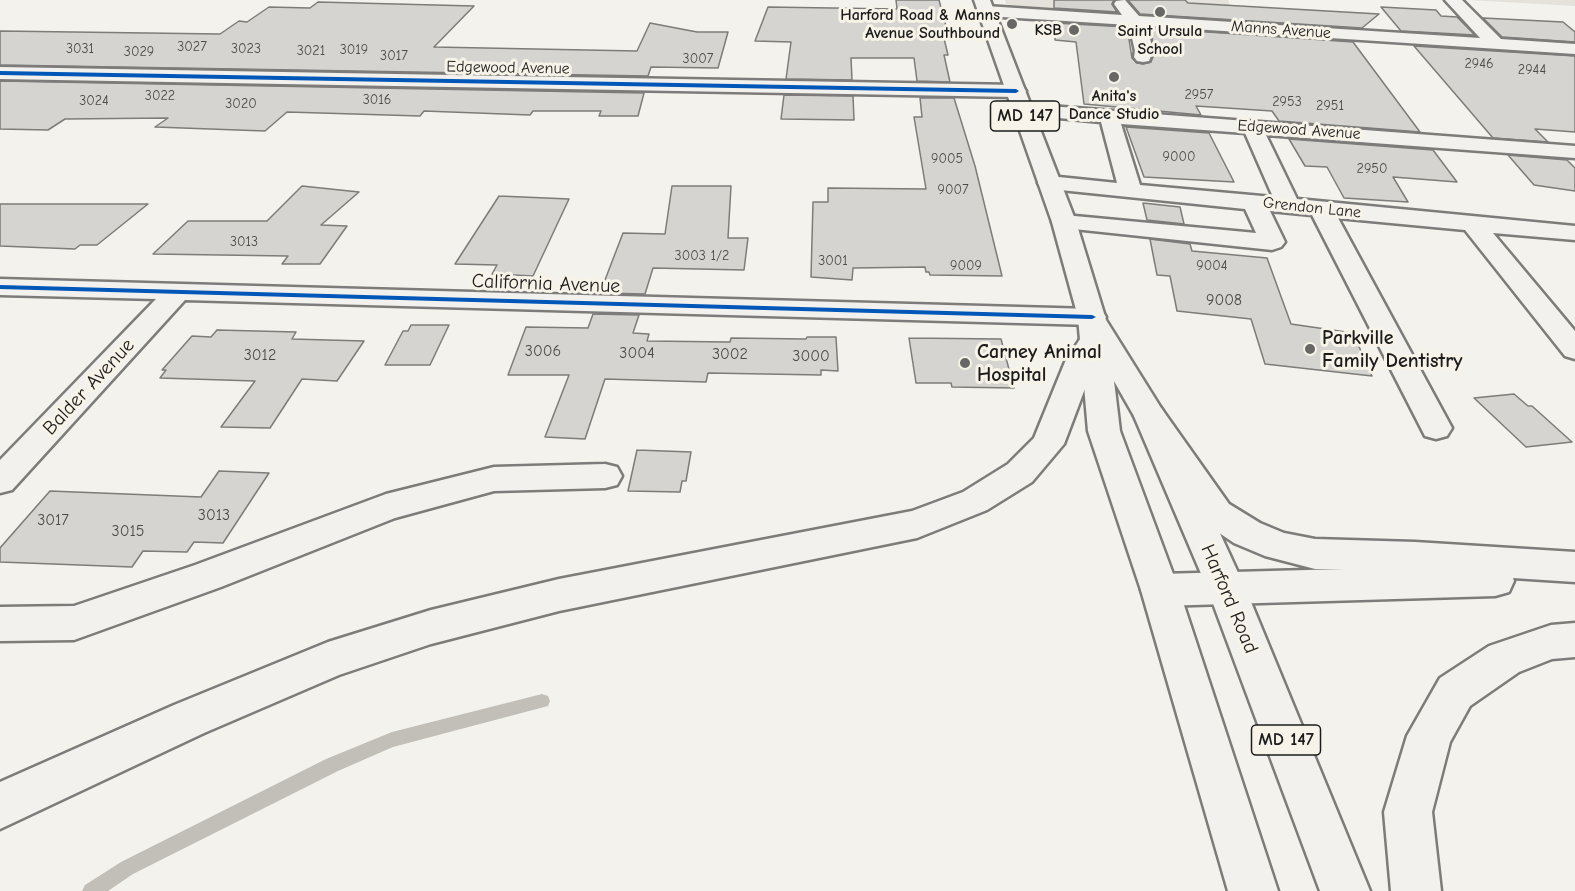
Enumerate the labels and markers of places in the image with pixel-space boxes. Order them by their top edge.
place label: Harford Road & Manns Avenue Southbound [840,5,1000,43]
marker: Saint Ursula School [1153,5,1167,19]
marker: Harford Road & Manns Avenue Southbound [1005,17,1019,31]
place label: KSB [1034,20,1062,40]
place label: Saint Ursula School [1118,21,1202,59]
marker: KSB [1067,23,1081,37]
marker: Anita's Dance Studio [1107,70,1121,84]
place label: Anita's Dance Studio [1069,86,1159,124]
place label: Parkville Family Dentistry [1322,326,1462,373]
place label: Carney Animal Hospital [977,340,1102,387]
marker: Parkville Family Dentistry [1303,342,1317,356]
marker: Carney Animal Hospital [958,356,972,370]

